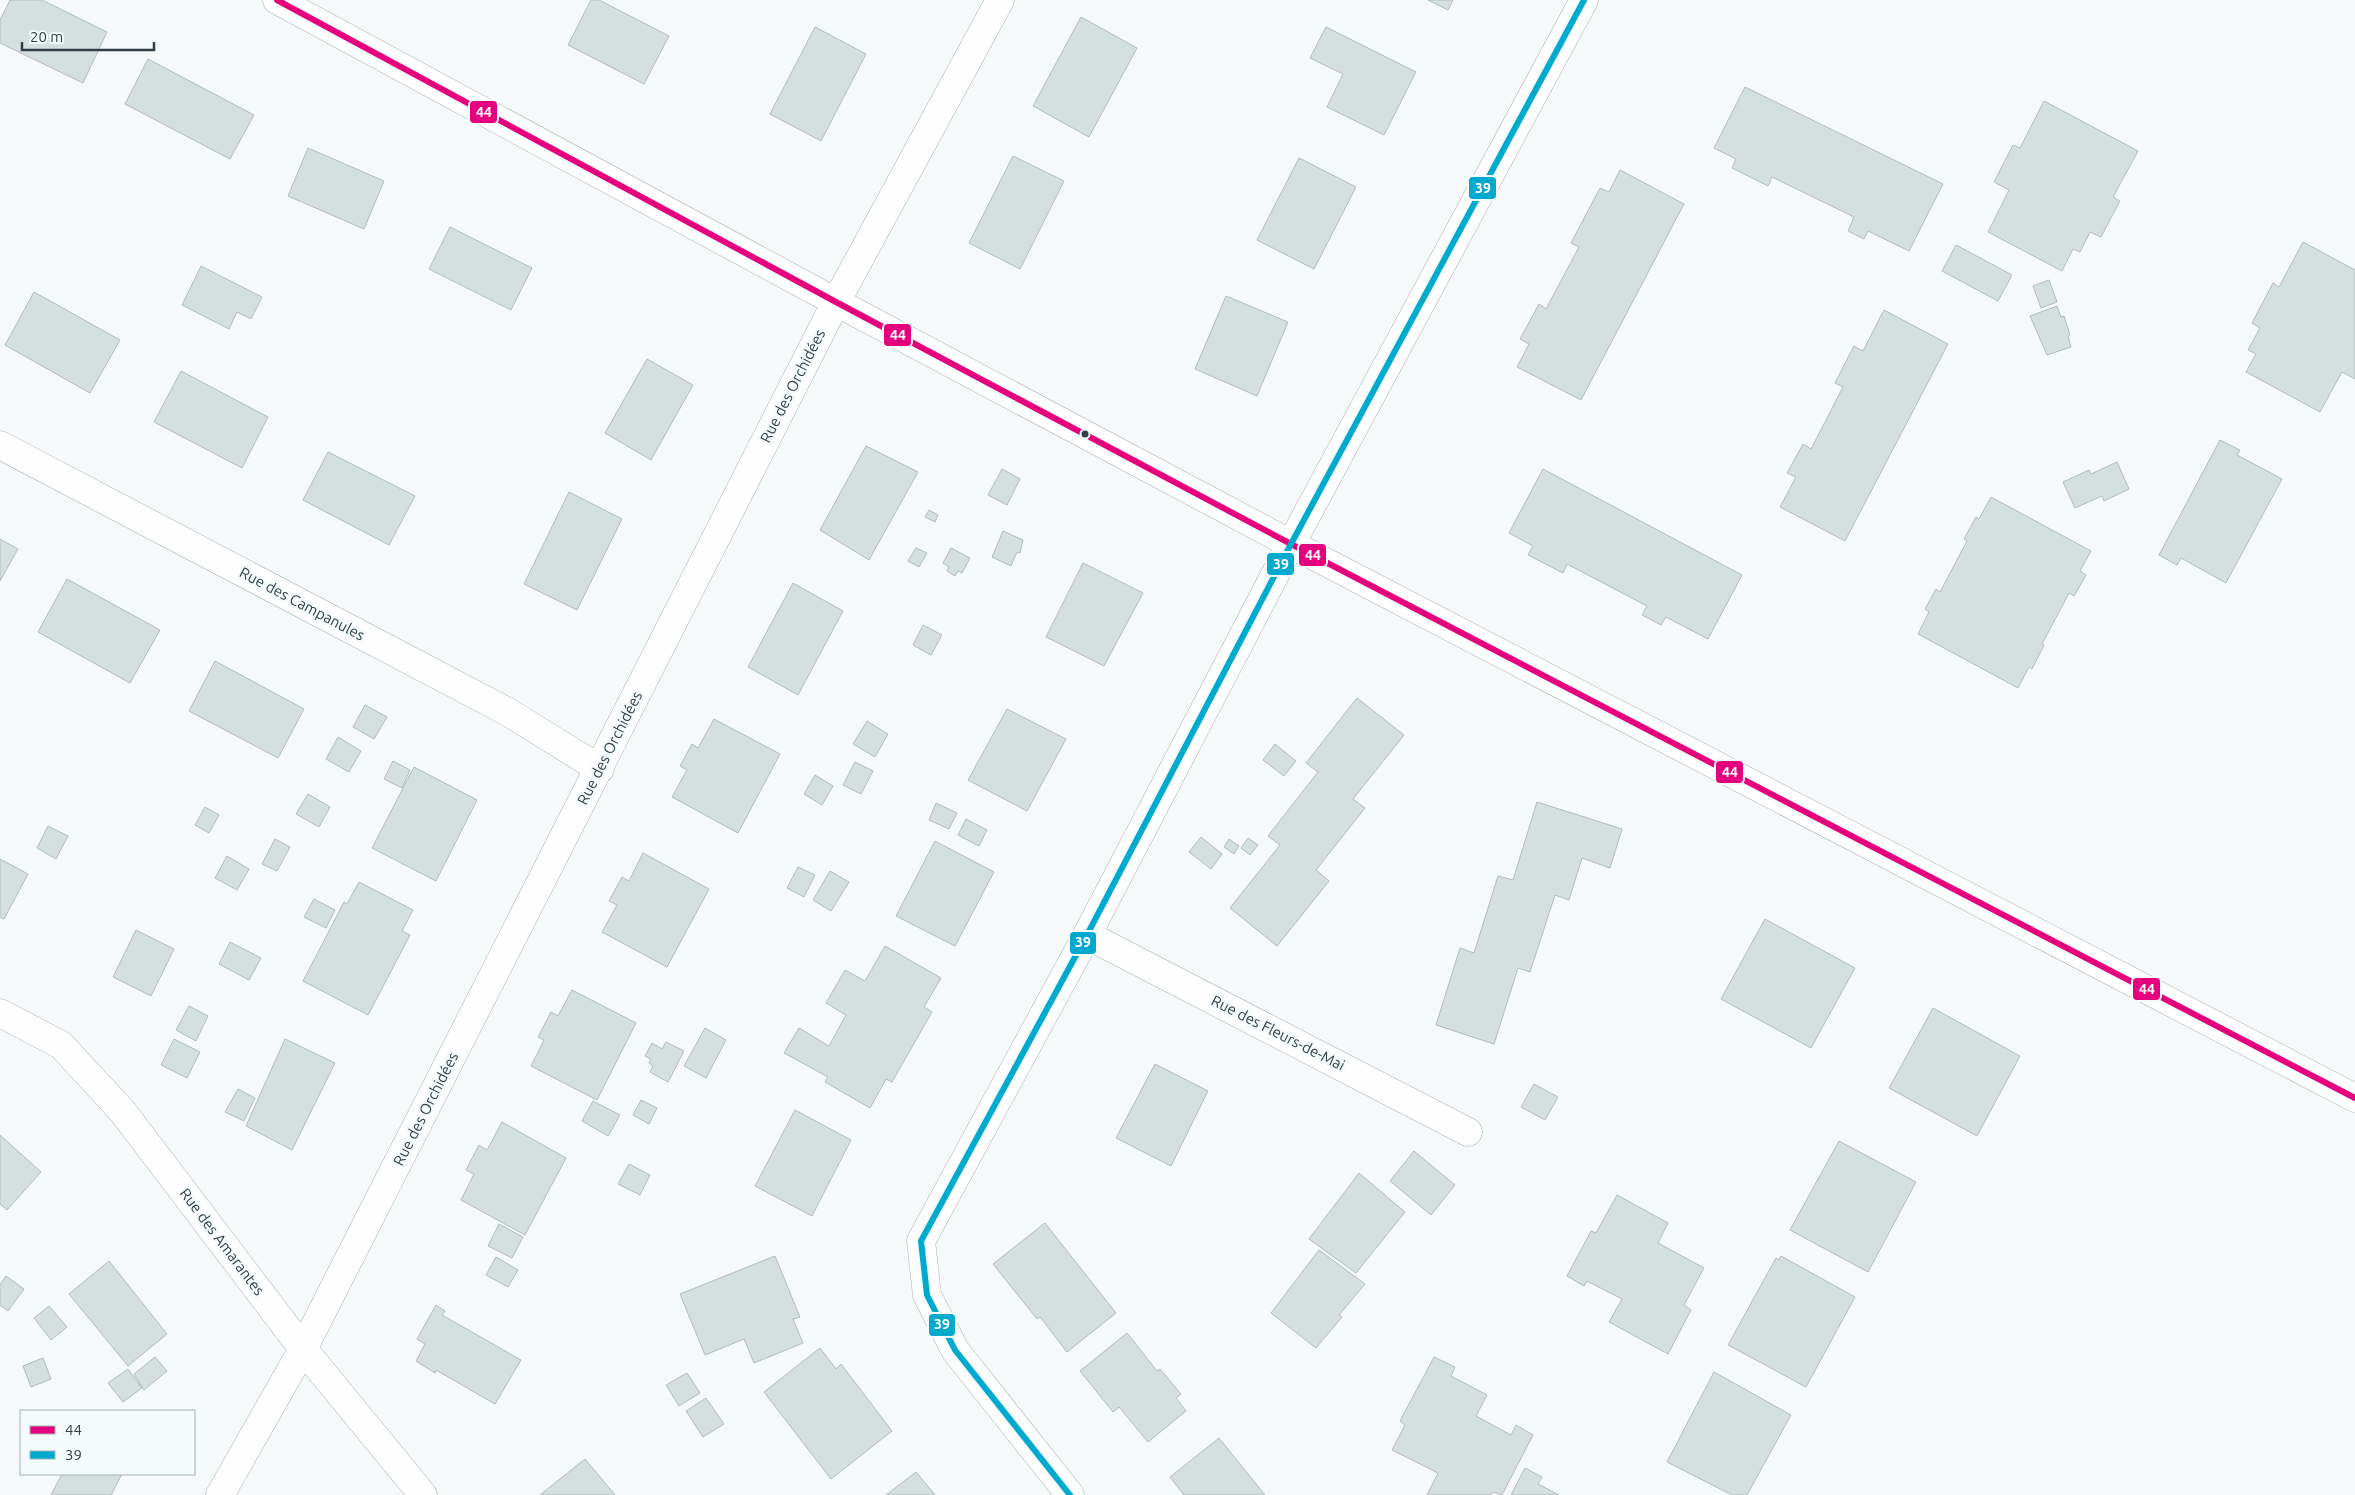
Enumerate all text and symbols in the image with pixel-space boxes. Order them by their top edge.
scale bar [22,20,155,52]
text: 20 m [30,28,63,45]
line badge: 44 [469,100,498,124]
text: 44 [476,104,492,120]
line badge: 39 [1468,176,1497,200]
text: 39 [1475,180,1491,196]
line badge: 44 [883,323,912,347]
street label: Rue des Orchidées [757,326,828,445]
text: 44 [890,327,906,343]
unlabelled marker [1080,429,1090,439]
line badge: 44 [1298,543,1327,567]
text: 44 [1305,547,1321,563]
line badge: 39 [1266,552,1295,576]
text: 39 [1273,556,1289,572]
street label: Rue des Campanules [237,563,368,644]
street label: Rue des Orchidées [574,688,645,807]
line badge: 44 [1715,760,1744,784]
text: 44 [1722,764,1738,780]
line badge: 39 [1069,931,1097,955]
text: 39 [1075,934,1091,950]
line badge: 44 [2132,977,2161,1001]
text: 44 [2139,981,2155,997]
street label: Rue des Fleurs-de-Mai [1209,991,1348,1074]
street label: Rue des Orchidées [390,1049,461,1168]
street label: Rue des Amarantes [177,1185,268,1299]
line badge: 39 [928,1313,956,1337]
text: 39 [934,1316,950,1332]
legend [20,1410,195,1475]
text: 44 [65,1421,82,1438]
text: 39 [65,1446,82,1463]

